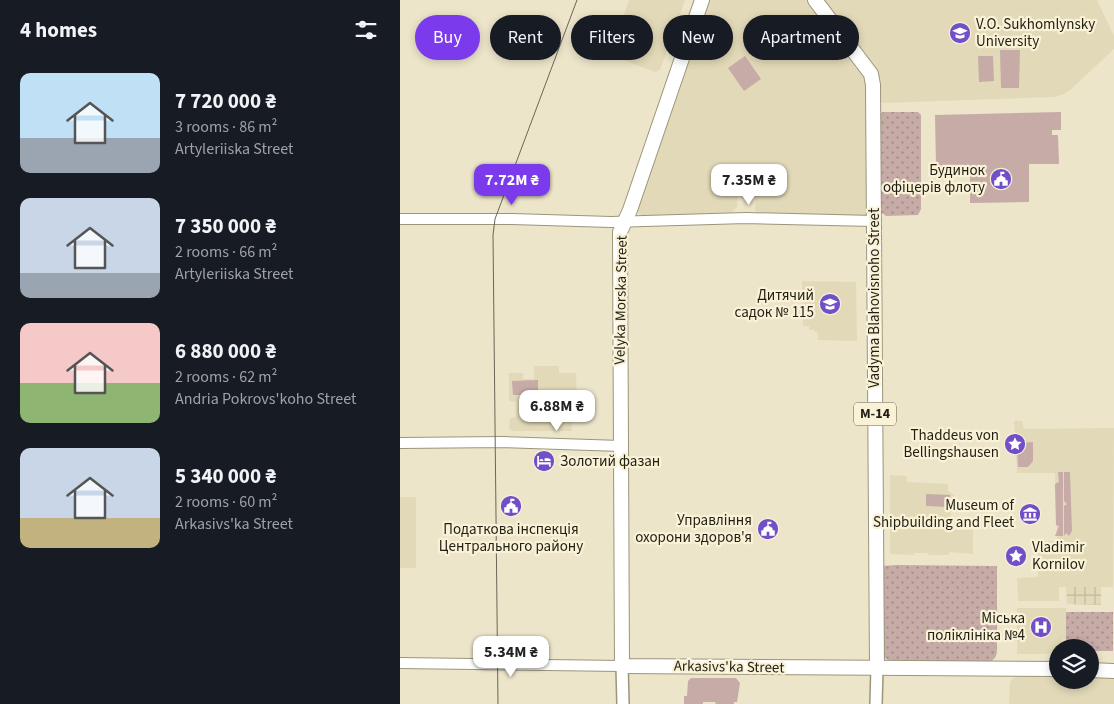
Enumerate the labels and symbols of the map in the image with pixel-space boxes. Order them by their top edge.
place label: V.O. Sukhomlynsky University [976,14,1095,52]
school or university icon: V.O. Sukhomlynsky University [948,21,972,45]
place label: Будинок офіцерів флоту [883,160,986,198]
pin: 7.72M ₴ [466,164,558,206]
pin: 7.35M ₴ [703,164,795,206]
public building icon: Будинок офіцерів флоту [989,167,1013,191]
street label: Vadyma Blahovisnoho Street [864,208,885,388]
street label: Velyka Morska Street [609,235,633,365]
place label: Дитячий садок № 115 [734,285,814,323]
school or university icon: Дитячий садок № 115 [818,292,842,316]
pin: 6.88M ₴ [511,390,603,432]
road number: М-14 [854,402,896,426]
place label: Thaddeus von Bellingshausen [904,425,999,463]
place icon: Thaddeus von Bellingshausen [1003,432,1027,456]
hotel icon: Золотий фазан [532,449,556,473]
place label: Золотий фазан [560,451,660,472]
public building icon: Податкова інспекція Центрального району [499,494,523,518]
place label: Museum of Shipbuilding and Fleet [873,495,1015,533]
museum icon: Museum of Shipbuilding and Fleet [1018,502,1042,526]
place label: Управління охорони здоров'я [635,510,752,548]
public building icon: Управління охорони здоров'я [756,517,780,541]
place label: Податкова інспекція Центрального району [439,519,583,557]
place label: Vladimir Kornilov [1032,537,1085,575]
place icon: Vladimir Kornilov [1004,544,1028,568]
place label: Міська поліклініка №4 [927,608,1026,646]
hospital icon: Міська поліклініка №4 [1029,615,1053,639]
pin: 5.34M ₴ [465,636,557,678]
street label: Arkasivs'ka Street [674,656,784,678]

